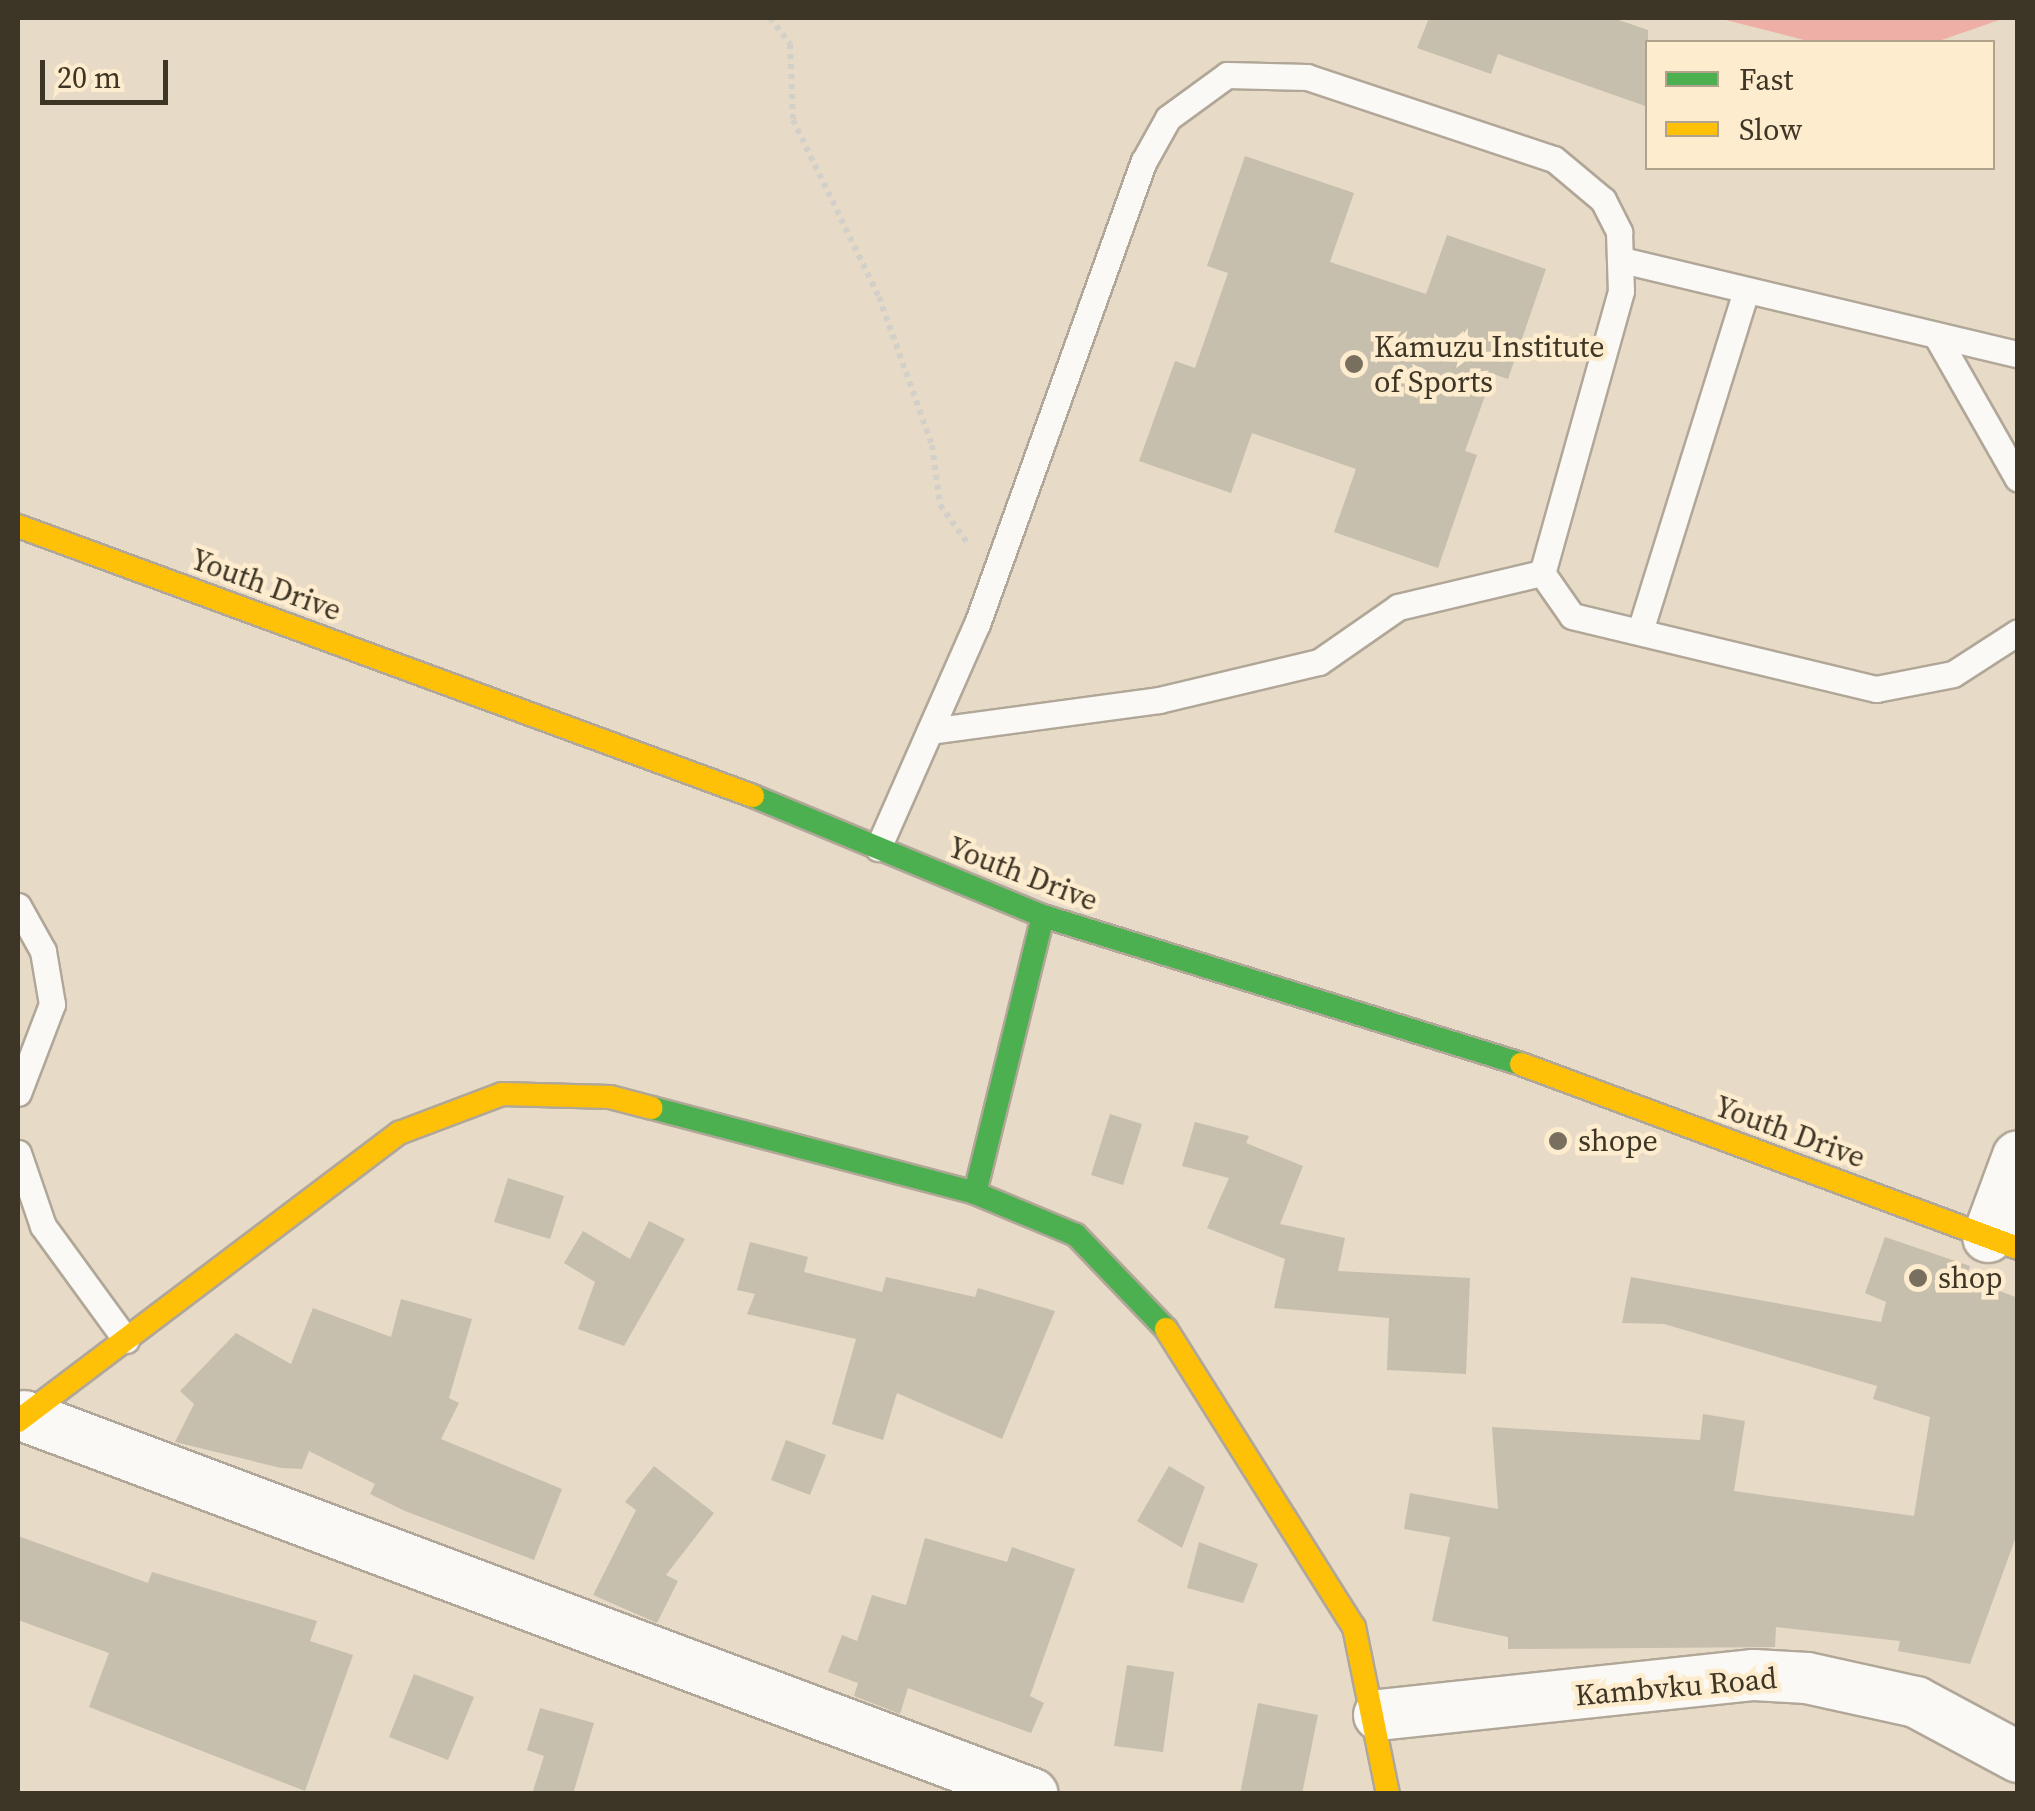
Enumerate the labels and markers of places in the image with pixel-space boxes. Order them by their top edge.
place label: Kamuzu Institute of Sports [1374,329,1605,400]
marker: Kamuzu Institute of Sports [1343,353,1365,375]
place label: shope [1578,1123,1658,1159]
marker: shope [1547,1130,1569,1152]
place label: shop [1938,1260,2002,1296]
marker: shop [1907,1267,1929,1289]

